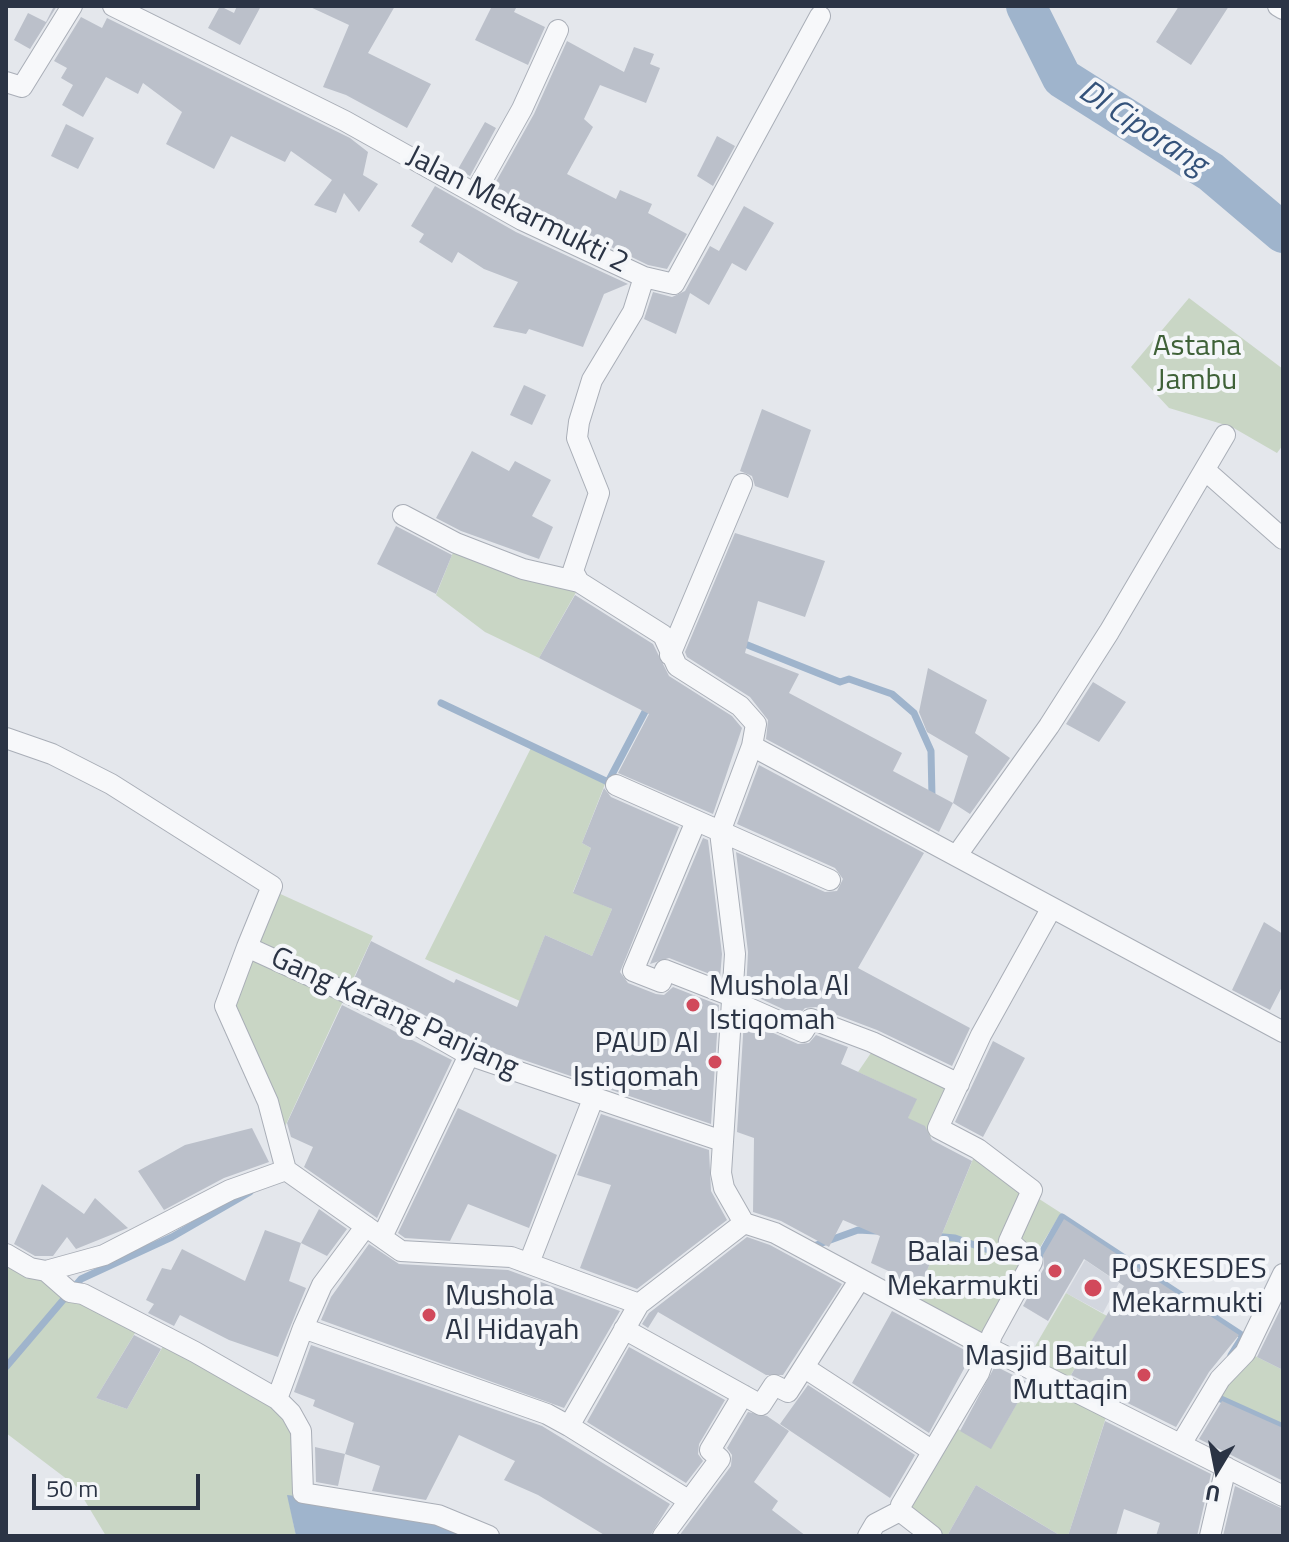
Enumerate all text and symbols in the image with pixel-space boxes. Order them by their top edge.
water label: DI Ciporang [1071,73,1213,185]
street label: Jalan Mekarmukti 2 [400,140,634,282]
park label: Astana Jambu [1153,330,1241,400]
street label: Gang Karang Panjang [264,941,524,1087]
place label: Mushola Al Istiqomah [709,970,849,1040]
marker: Mushola Al Istiqomah [684,996,702,1014]
place label: PAUD Al Istiqomah [573,1027,699,1098]
marker: PAUD Al Istiqomah [706,1053,724,1071]
place label: Balai Desa Mekarmukti [887,1236,1039,1306]
place label: POSKESDES Mekarmukti [1111,1253,1267,1324]
marker: Balai Desa Mekarmukti [1046,1262,1064,1280]
marker: POSKESDES Mekarmukti [1082,1277,1104,1299]
place label: Mushola Al Hidayah [445,1280,579,1350]
marker: Mushola Al Hidayah [420,1306,438,1324]
place label: Masjid Baitul Muttaqin [965,1340,1128,1410]
marker: Masjid Baitul Muttaqin [1135,1366,1153,1384]
north arrow [1177,1430,1257,1510]
scale bar [36,1458,204,1508]
text: 50 m [46,1470,98,1506]
text: U [1203,1476,1223,1512]

